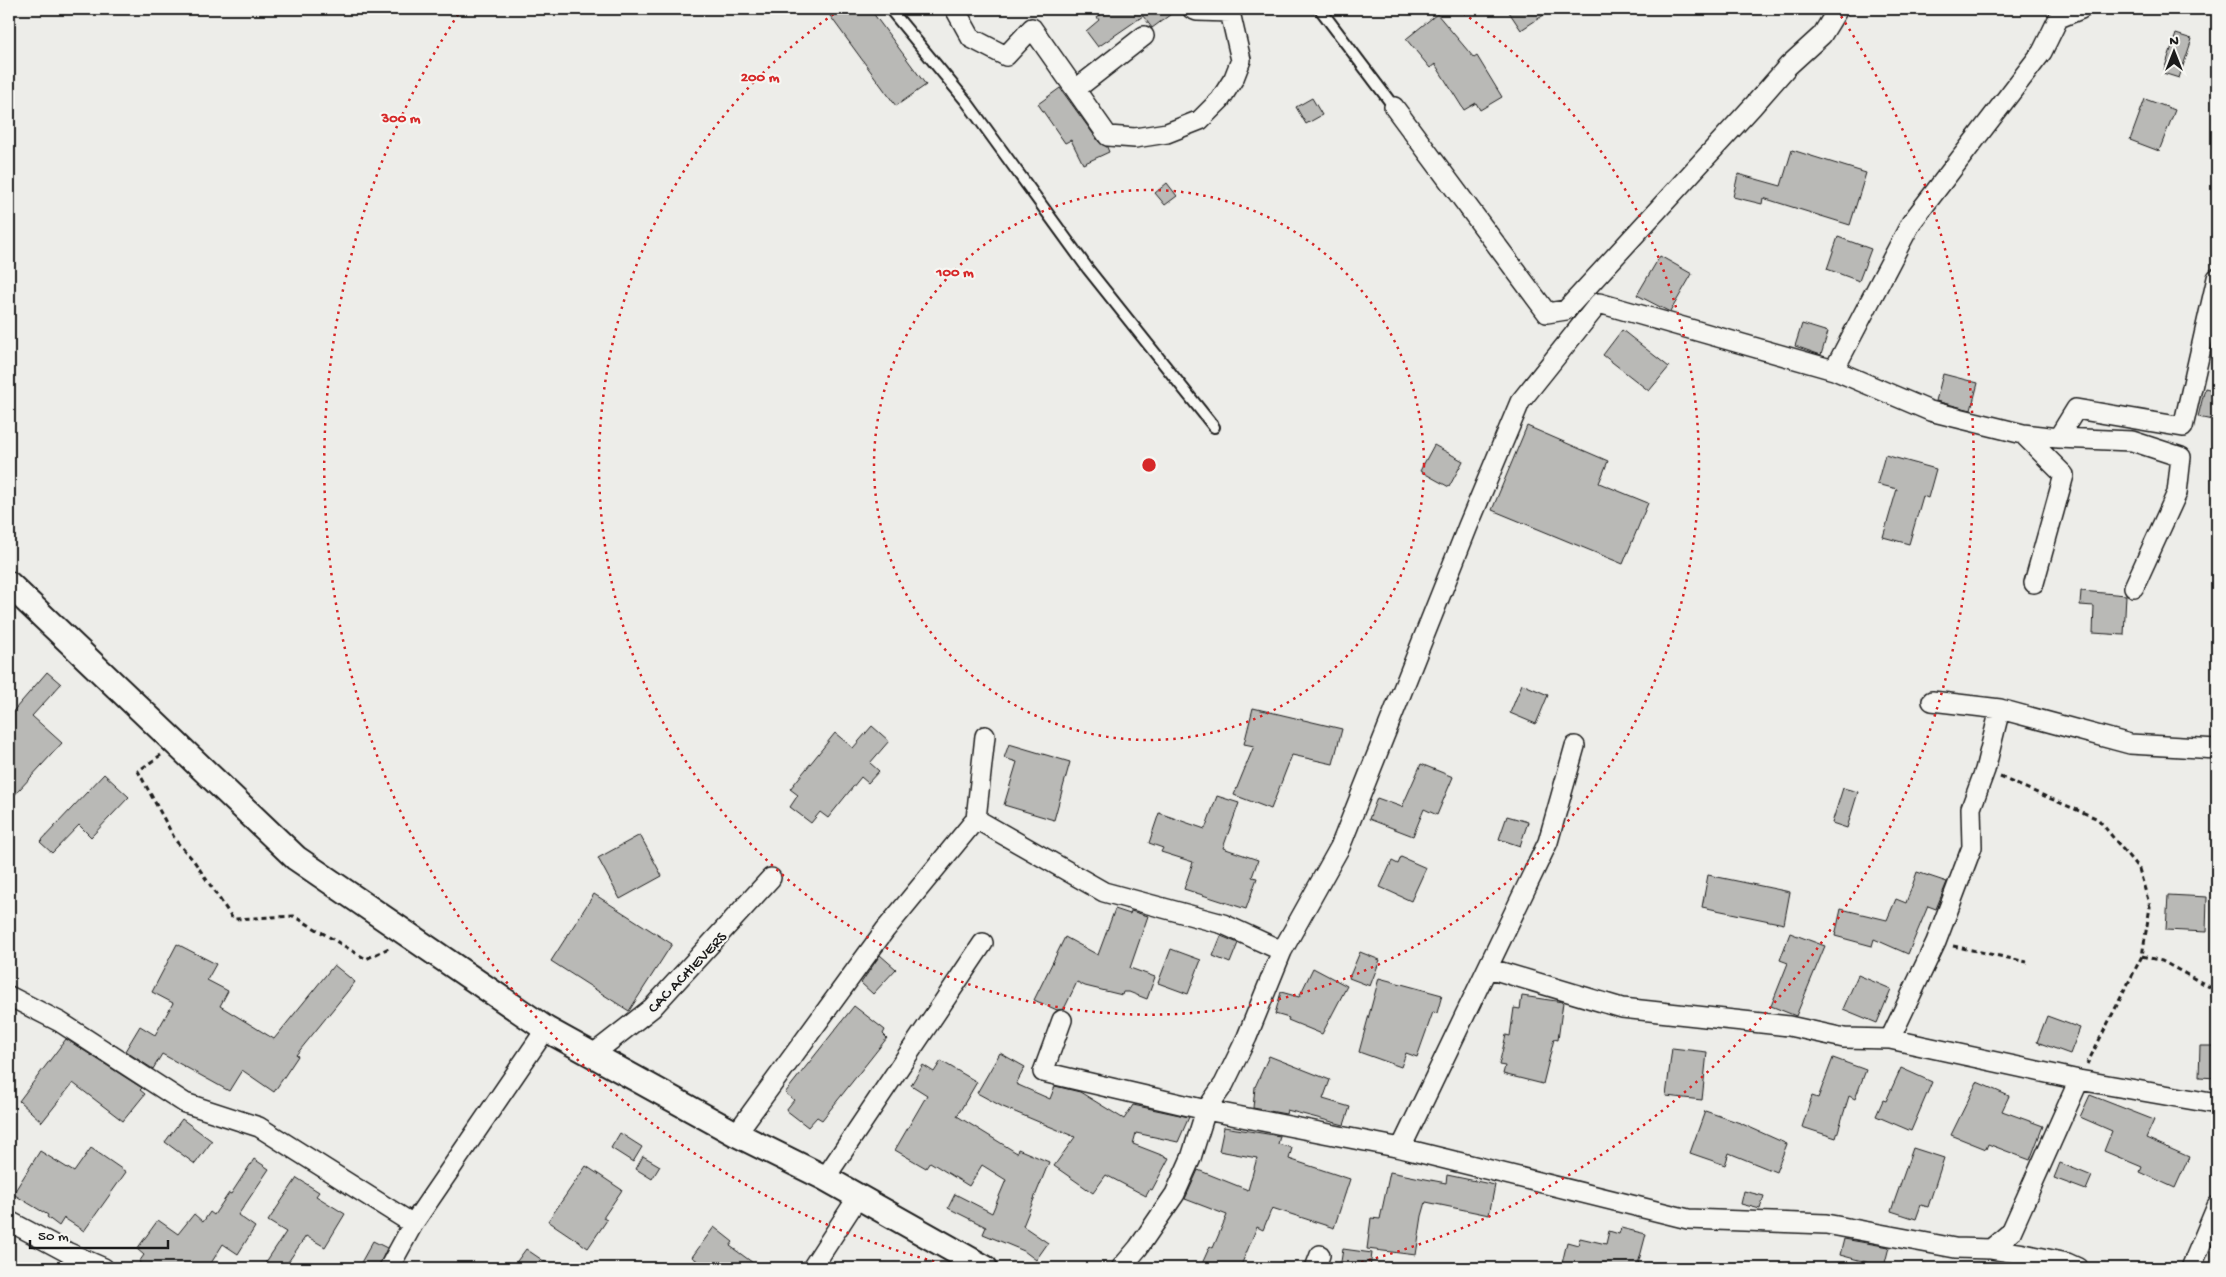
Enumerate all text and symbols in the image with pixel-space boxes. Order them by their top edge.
north arrow [2148,28,2198,78]
text: N [2169,33,2179,50]
text: 200 m [741,69,780,87]
text: 300 m [380,110,421,128]
text: 100 m [935,264,974,282]
centre of rings [1140,456,1158,474]
street label: CAC ACHIEVERS [645,928,733,1018]
scale bar [30,1217,168,1249]
text: 50 m [38,1228,69,1246]

